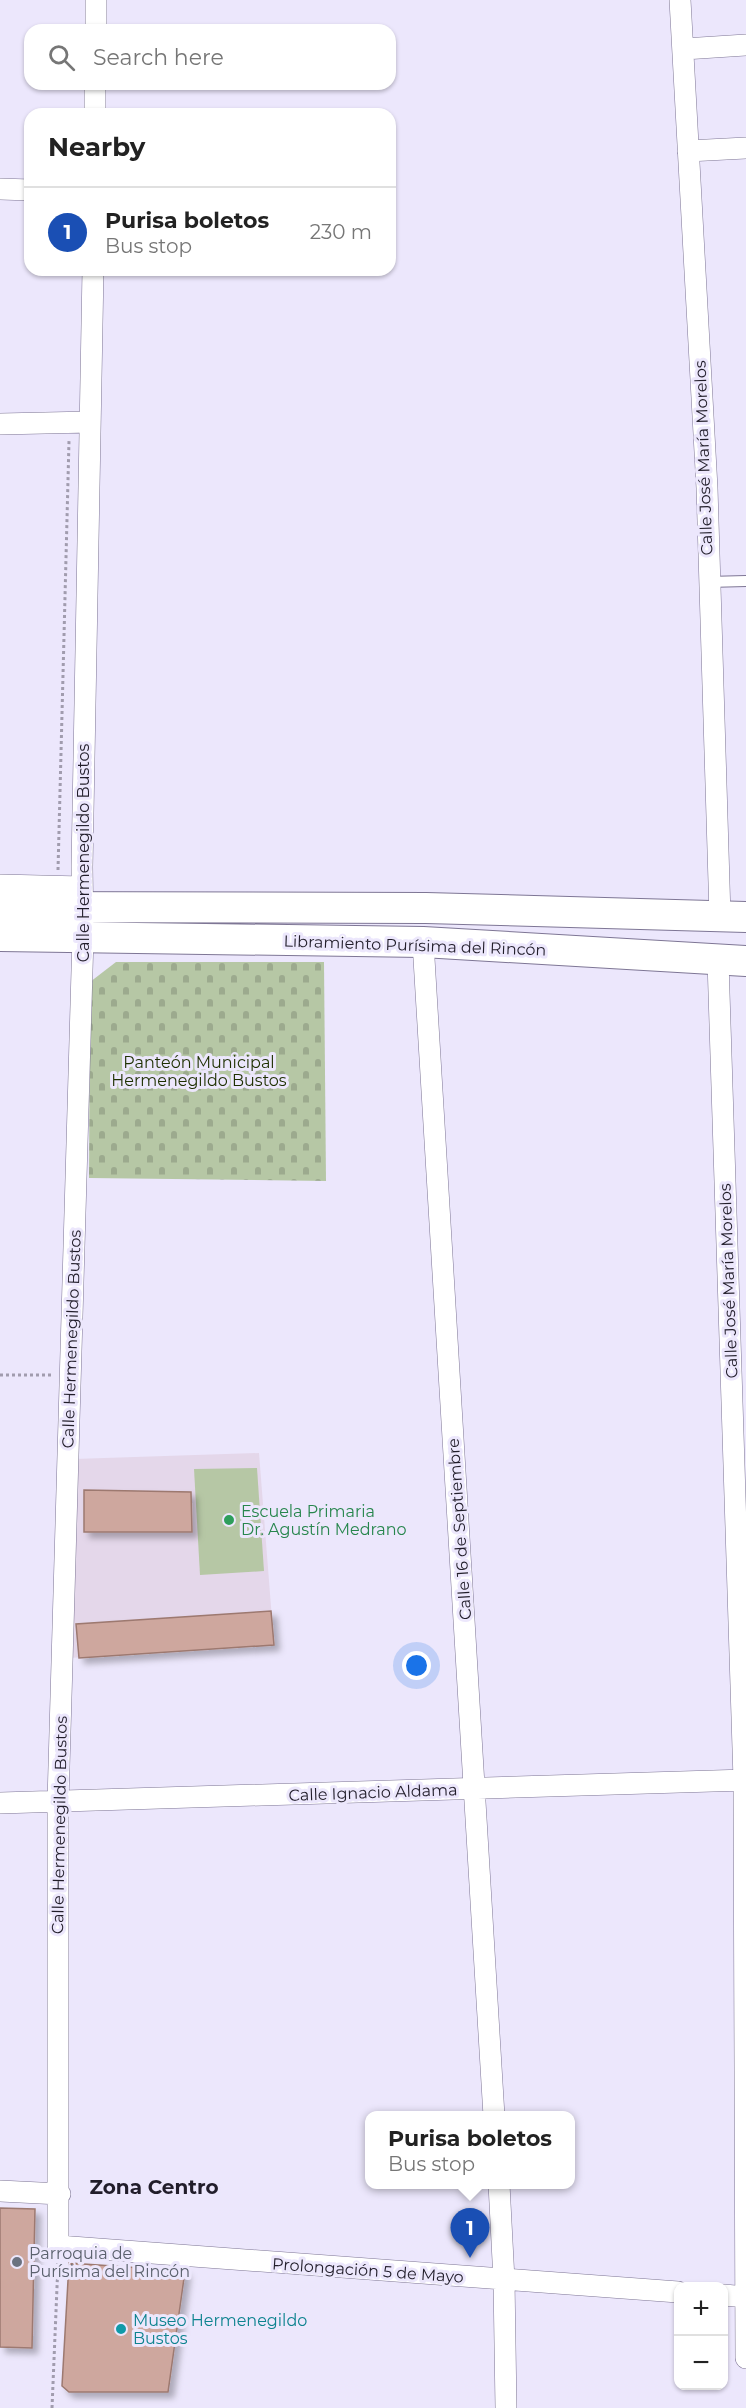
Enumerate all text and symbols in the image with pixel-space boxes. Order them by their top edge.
search box [24,24,396,90]
icon: search [45,41,78,74]
text: Search here [93,44,224,71]
text: Nearby [48,131,145,163]
text: Purisa boletos [105,207,269,234]
text: 1 [64,220,71,244]
text: 230 m [310,220,372,244]
text: Bus stop [105,234,192,258]
street label: Calle José María Morelos [691,360,716,556]
street label: Calle Hermenegildo Bustos [74,744,93,962]
street label: Libramiento Purísima del Rincón [283,931,547,960]
park label: Panteón Municipal Hermenegildo Bustos [111,1053,287,1090]
street label: Calle José María Morelos [716,1183,741,1379]
street label: Calle Hermenegildo Bustos [58,1229,85,1449]
street label: Calle 16 de Septiembre [444,1437,475,1620]
place label: Escuela Primaria Dr. Agustín Medrano [241,1502,407,1539]
marker: Escuela Primaria Dr. Agustín Medrano [222,1513,236,1527]
your location [402,1651,431,1680]
street label: Calle Hermenegildo Bustos [48,1715,71,1934]
street label: Calle Ignacio Aldama [288,1780,458,1805]
popup [365,2111,575,2189]
text: Purisa boletos [388,2125,552,2152]
text: Bus stop [388,2152,475,2176]
district label: Zona Centro [89,2175,219,2199]
pin: 1 [450,2208,490,2258]
place label: Parroquia de Purísima del Rincón [29,2244,190,2281]
street label: Prolongación 5 de Mayo [272,2254,464,2287]
marker: Parroquia de Purísima del Rincón [10,2255,24,2269]
map controls [674,2282,728,2390]
button: + [674,2282,728,2336]
place label: Museo Hermenegildo Bustos [133,2311,307,2348]
marker: Museo Hermenegildo Bustos [114,2322,128,2336]
button: − [674,2336,728,2390]

